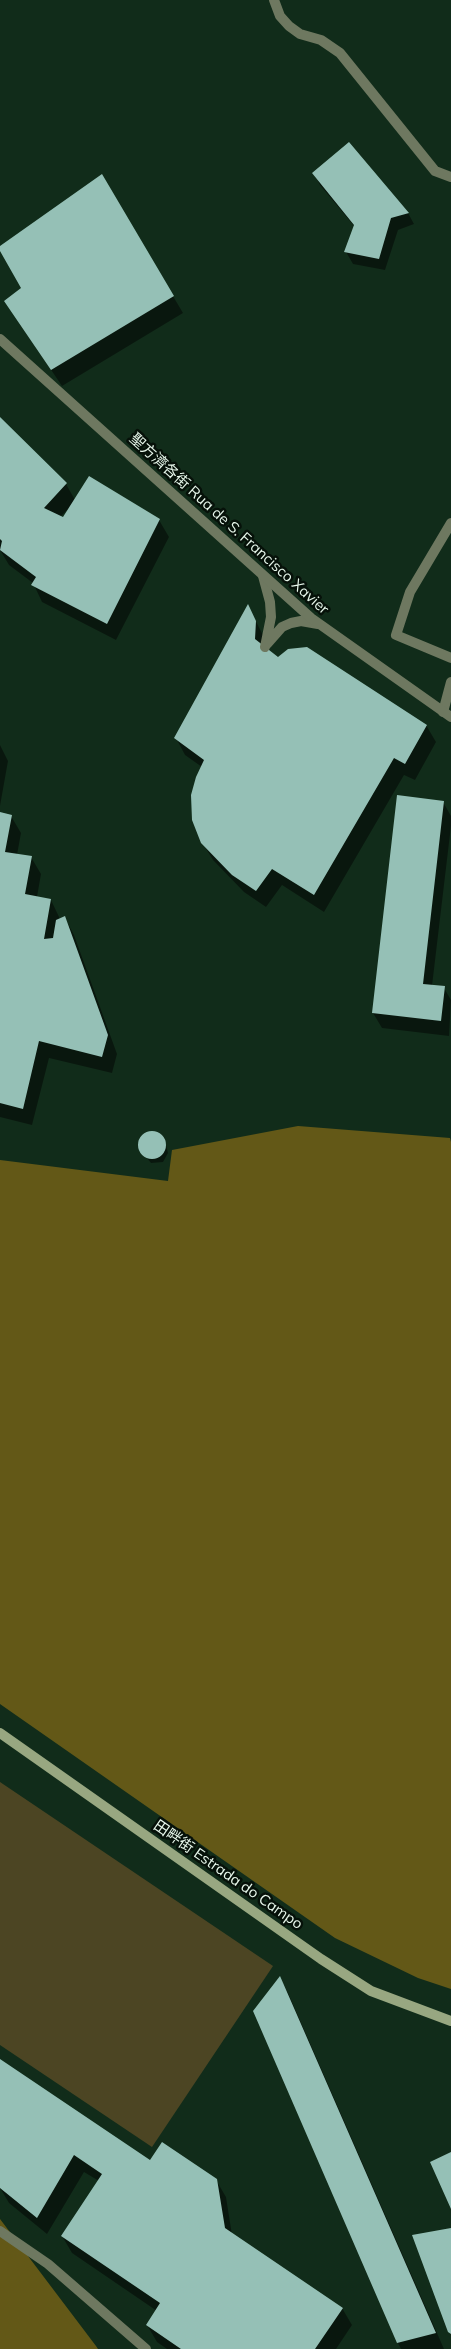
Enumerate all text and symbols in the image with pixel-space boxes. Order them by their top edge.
street label: 聖方濟各街 Rua de S. Francisco Xavier [126,430,332,618]
street label: 田畔街 Estrada do Campo [150,1817,306,1933]

